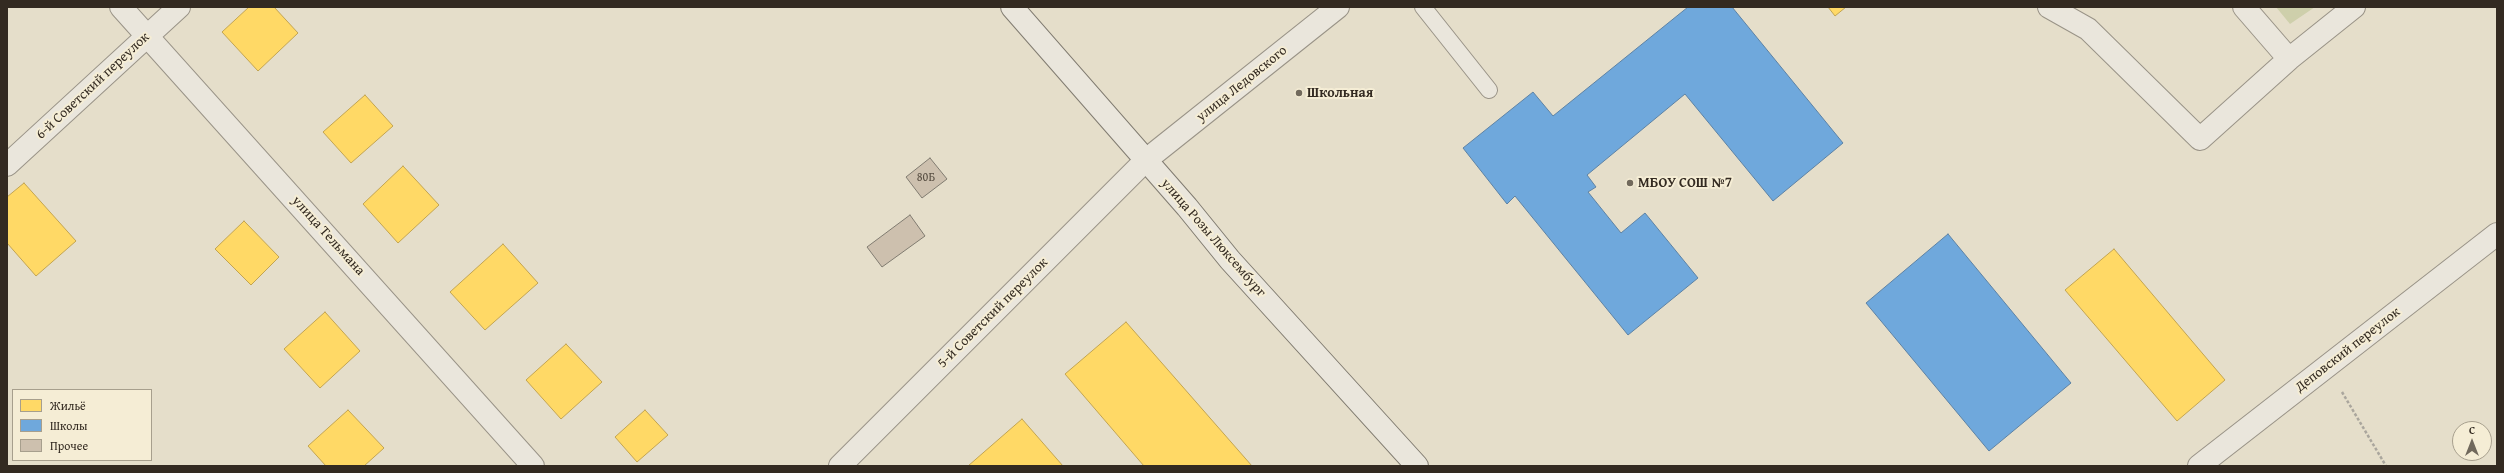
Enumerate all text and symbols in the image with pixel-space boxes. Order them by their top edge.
street label: 6-й Советский переулок [33,29,153,143]
street label: улица Ледовского [1193,42,1291,126]
place label: Школьная [1307,85,1373,101]
marker: Школьная [1294,88,1304,98]
house number: 80Б [917,171,935,185]
street label: улица Розы Люксембург [1157,175,1269,301]
place label: МБОУ СОШ №7 [1638,175,1732,191]
marker: МБОУ СОШ №7 [1625,178,1635,188]
street label: улица Тельмана [288,193,368,279]
street label: 5-й Советский переулок [934,254,1052,372]
street label: Деповский переулок [2292,304,2404,396]
legend [12,389,152,461]
text: Жильё [50,397,86,414]
text: Школы [50,417,87,434]
north arrow [2452,421,2492,461]
text: С [2469,422,2475,438]
text: Прочее [50,437,88,454]

